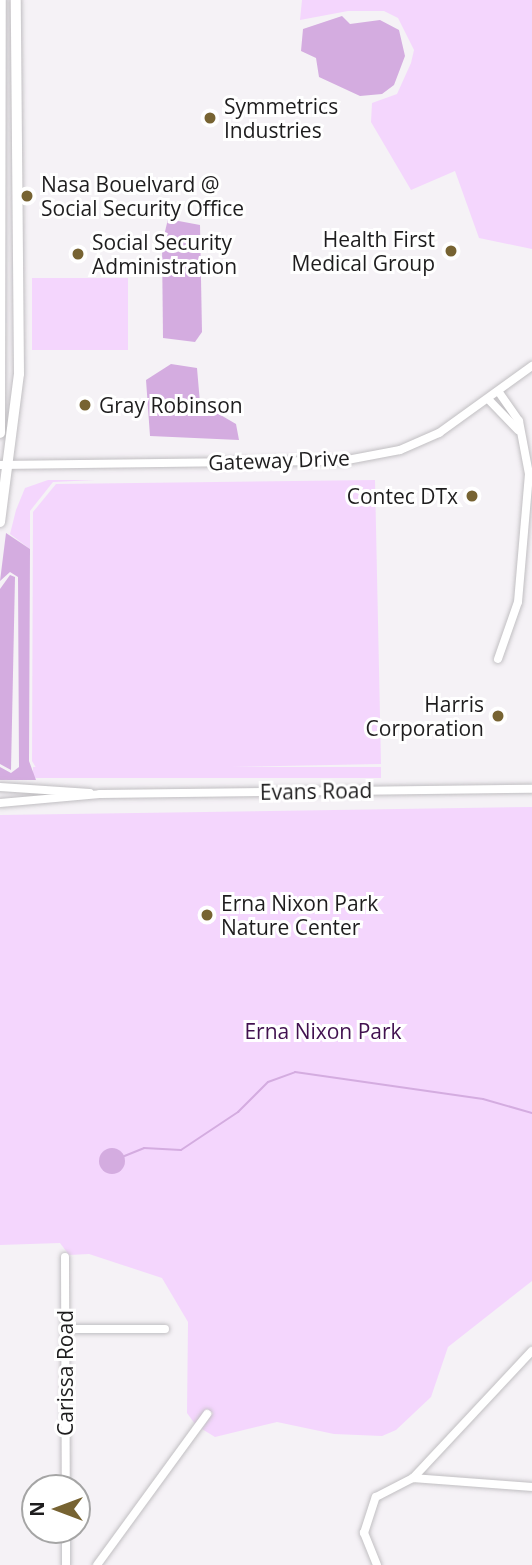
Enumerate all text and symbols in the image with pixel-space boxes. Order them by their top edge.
place label: Symmetrics Industries [224,93,338,143]
marker: Symmetrics Industries [202,110,218,126]
place label: Nasa Bouelvard @ Social Security Office [41,171,244,221]
marker: Nasa Bouelvard @ Social Security Office [19,188,35,204]
place label: Health First Medical Group [291,226,435,276]
place label: Social Security Administration [92,229,237,279]
marker: Health First Medical Group [441,241,461,261]
marker: Social Security Administration [70,246,86,262]
place label: Gray Robinson [99,392,243,418]
marker: Gray Robinson [77,397,93,413]
street label: Gateway Drive [208,445,350,475]
place label: Contec DTx [347,483,458,509]
marker: Contec DTx [464,488,480,504]
place label: Harris Corporation [366,691,484,741]
marker: Harris Corporation [490,708,506,724]
street label: Evans Road [260,777,372,805]
place label: Erna Nixon Park Nature Center [221,890,378,940]
marker: Erna Nixon Park Nature Center [199,907,215,923]
park label: Erna Nixon Park [244,1018,402,1044]
street label: Carissa Road [52,1310,78,1436]
north arrow [21,1474,91,1544]
text: N [24,1501,50,1517]

